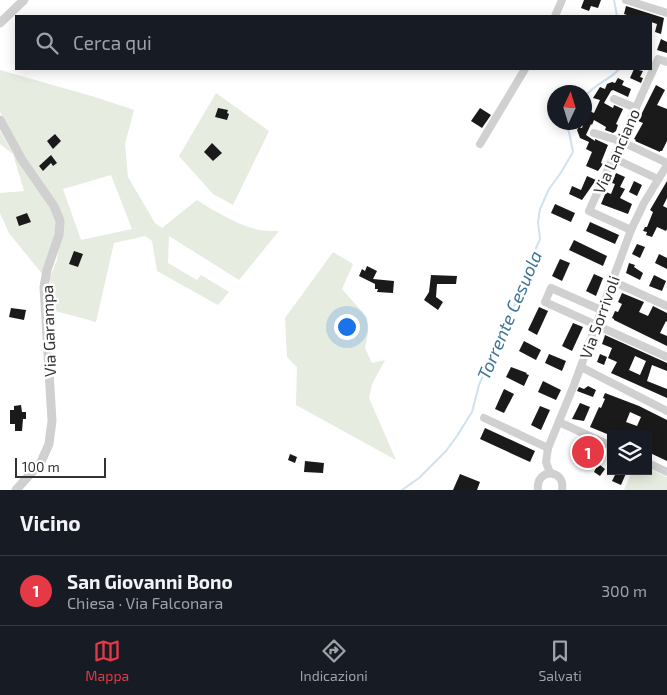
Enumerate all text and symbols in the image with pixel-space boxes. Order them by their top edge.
search box [15,15,652,70]
icon: search [33,29,61,57]
text: Cerca qui [73,31,152,54]
north arrow [547,85,592,130]
street label: Via Lanciano [589,105,643,197]
water label: Torrente Cesuola [472,247,546,383]
street label: Via Sorrivoli [575,273,623,361]
street label: Via Garampa [37,285,59,377]
your location [334,314,360,340]
map controls [607,430,652,475]
button: layers [607,430,652,475]
pin: 1 [572,433,604,471]
scale bar [15,455,106,478]
text: 100 m [22,458,60,475]
text: Vicino [20,510,81,535]
text: San Giovanni Bono [67,570,233,593]
text: 1 [33,581,39,600]
text: 300 m [601,581,647,600]
text: Chiesa · Via Falconara [67,593,223,612]
tab: Mappa [85,637,129,684]
tab: Indicazioni [300,637,368,684]
tab: Salvati [538,637,582,684]

